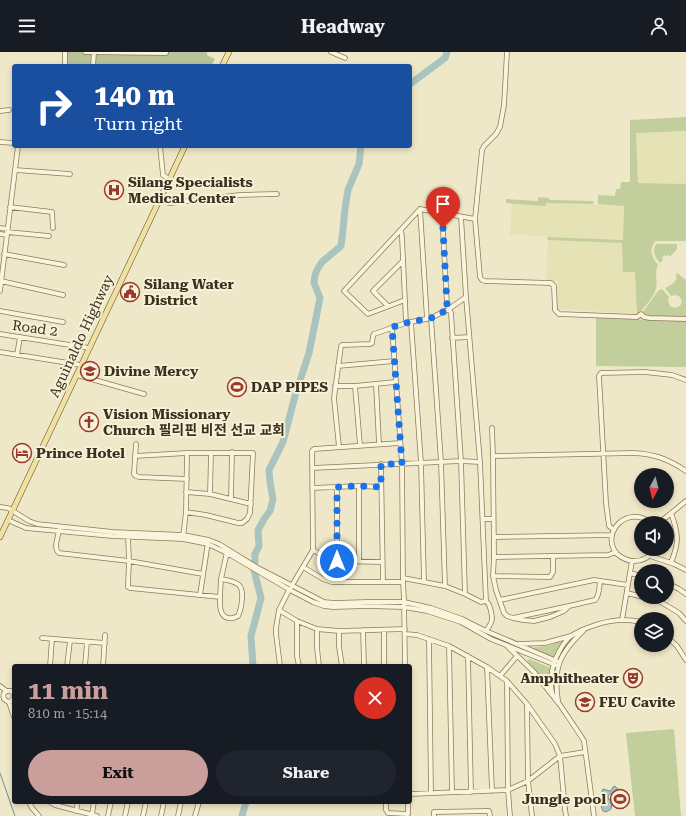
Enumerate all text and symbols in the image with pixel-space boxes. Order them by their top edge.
icon: menu [16,15,38,37]
icon: person [648,15,670,37]
text: Headway [301,16,385,37]
text: 140 m [94,79,175,112]
icon: right [28,80,80,132]
text: Turn right [94,113,182,134]
place label: Silang Specialists Medical Center [128,174,253,206]
hospital icon: Silang Specialists Medical Center [103,179,125,201]
pin [426,187,460,228]
icon: arrive [432,193,454,215]
street label: Aguinaldo Highway [46,272,117,400]
place label: Silang Water District [144,276,234,308]
public building icon: Silang Water District [119,281,141,303]
street label: Road 2 [11,317,59,339]
school or university icon: Divine Mercy [79,360,101,382]
place label: Divine Mercy [104,363,199,379]
sports icon: DAP PIPES [226,376,248,398]
place label: DAP PIPES [251,379,328,395]
place label: Vision Missionary Church 필리핀 비전 선교 교회 [103,406,285,438]
church icon: Vision Missionary Church 필리핀 비전 선교 교회 [78,411,100,433]
hotel icon: Prince Hotel [11,442,33,464]
place label: Prince Hotel [36,445,125,461]
north arrow [634,468,674,508]
map controls [634,468,674,652]
button: sound [634,516,674,556]
position arrow [316,540,358,582]
button: search [634,564,674,604]
button: layers [634,612,674,652]
theatre icon: Amphitheater [622,667,644,689]
place label: Amphitheater [520,670,620,686]
text: 11 min [28,677,108,705]
button: close [354,677,396,719]
school or university icon: FEU Cavite [574,691,596,713]
place label: FEU Cavite [599,694,675,710]
text: 810 m · 15:14 [28,706,107,721]
button: Exit [28,750,208,796]
button: Share [216,750,396,796]
sports icon: Jungle pool [609,788,631,810]
place label: Jungle pool [522,791,606,807]

